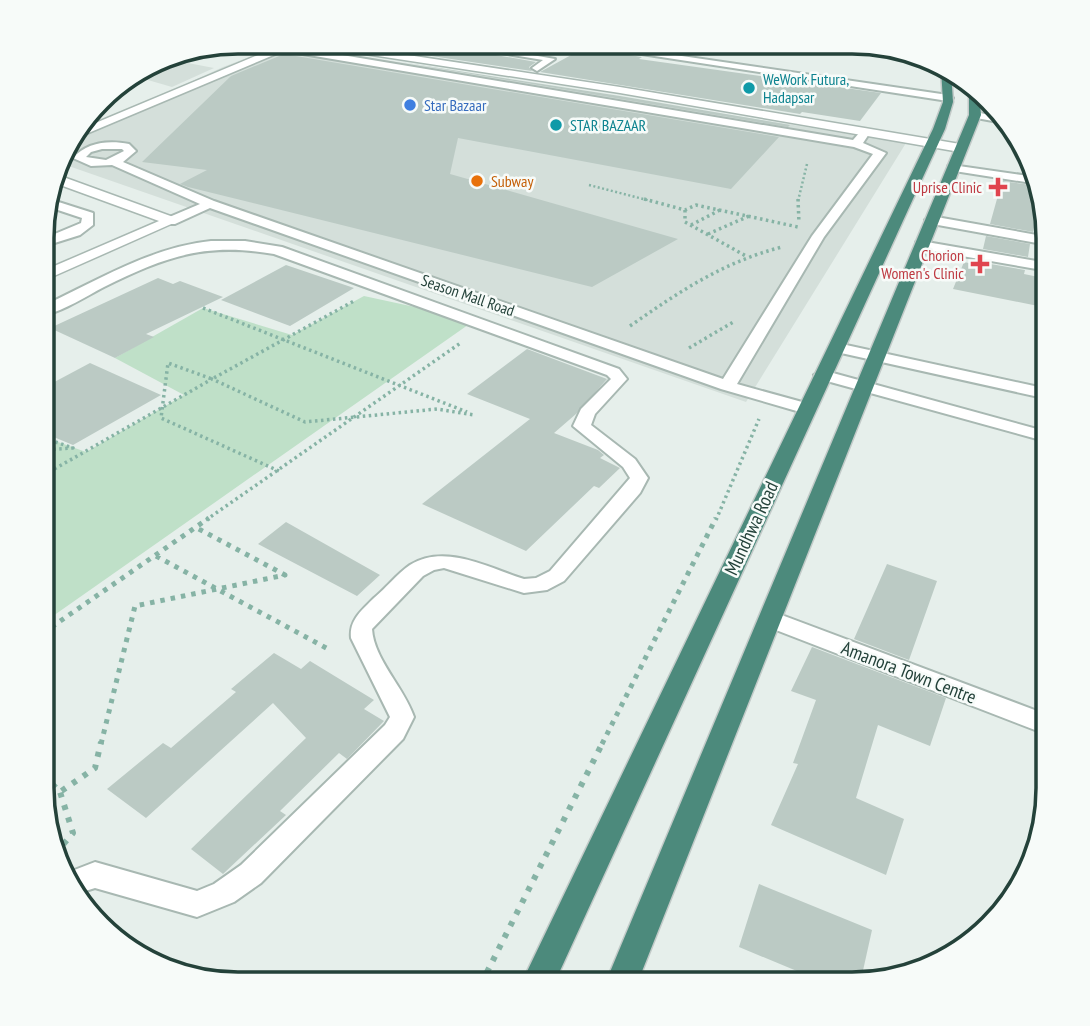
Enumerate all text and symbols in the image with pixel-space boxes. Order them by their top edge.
place label: WeWork Futura, Hadapsar [763,69,849,107]
marker: WeWork Futura, Hadapsar [741,80,757,96]
place label: Star Bazaar [424,95,487,115]
marker: Star Bazaar [402,97,418,113]
place label: STAR BAZAAR [570,115,647,135]
marker: STAR BAZAAR [548,117,564,133]
place label: Subway [491,171,533,191]
marker: Subway [469,173,485,189]
place label: Uprise Clinic [913,177,982,197]
marker: Uprise Clinic [988,177,1008,197]
place label: Chorion Women's Clinic [881,245,964,283]
marker: Chorion Women's Clinic [970,254,990,274]
street label: Season Mall Road [419,270,517,320]
street label: Mundhwa Road [719,477,783,579]
street label: Amanora Town Centre [838,635,980,709]

